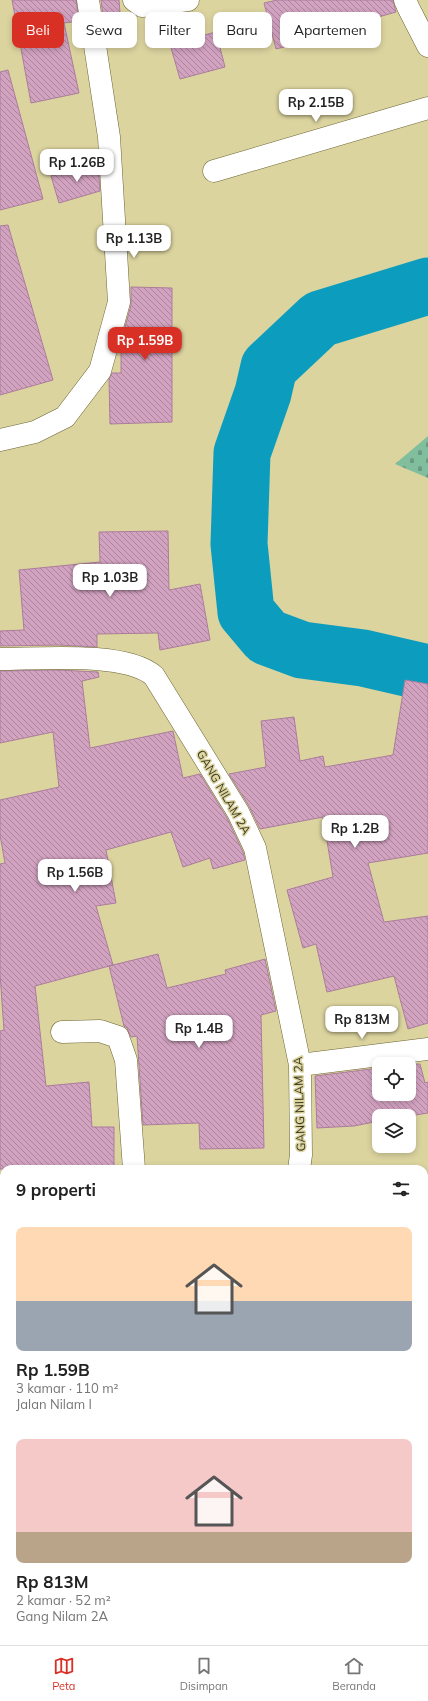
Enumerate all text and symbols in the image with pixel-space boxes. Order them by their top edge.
chip: Beli [12,12,64,48]
chip: Sewa [72,12,137,48]
chip: Filter [145,12,205,48]
chip: Baru [213,12,272,48]
chip: Apartemen [280,12,381,48]
pin: Rp 2.15B [275,89,357,123]
text: Rp 2.15B [288,94,344,110]
pin: Rp 1.26B [36,149,118,183]
text: Rp 1.26B [49,154,105,170]
pin: Rp 1.13B [93,225,175,259]
text: Rp 1.13B [106,230,162,246]
pin: Rp 1.59B [104,327,186,361]
text: Rp 1.59B [117,332,173,348]
pin: Rp 1.03B [69,564,151,598]
text: Rp 1.03B [82,569,138,585]
street label: GANG NILAM 2A [194,747,254,837]
pin: Rp 1.2B [318,815,392,849]
text: Rp 1.2B [331,820,379,836]
pin: Rp 1.56B [34,859,116,893]
text: Rp 1.56B [47,864,103,880]
pin: Rp 813M [325,1006,399,1040]
text: Rp 813M [334,1011,390,1027]
pin: Rp 1.4B [162,1015,236,1049]
text: Rp 1.4B [175,1020,223,1036]
street label: GANG NILAM 2A [290,1056,308,1152]
map controls [372,1057,416,1153]
button: locate [372,1057,416,1101]
button: layers [372,1109,416,1153]
icon: filters [390,1178,412,1200]
text: 9 properti [16,1179,96,1200]
icon: home [178,1253,250,1325]
text: Rp 1.59B [16,1359,90,1380]
text: 3 kamar · 110 m² [16,1380,119,1396]
text: Jalan Nilam I [16,1396,92,1412]
icon: home [178,1465,250,1537]
text: Rp 813M [16,1571,89,1592]
text: 2 kamar · 52 m² [16,1592,111,1608]
text: Gang Nilam 2A [16,1608,108,1624]
tab: Peta [52,1655,75,1693]
tab: Disimpan [180,1655,228,1693]
tab: Beranda [332,1655,376,1693]

